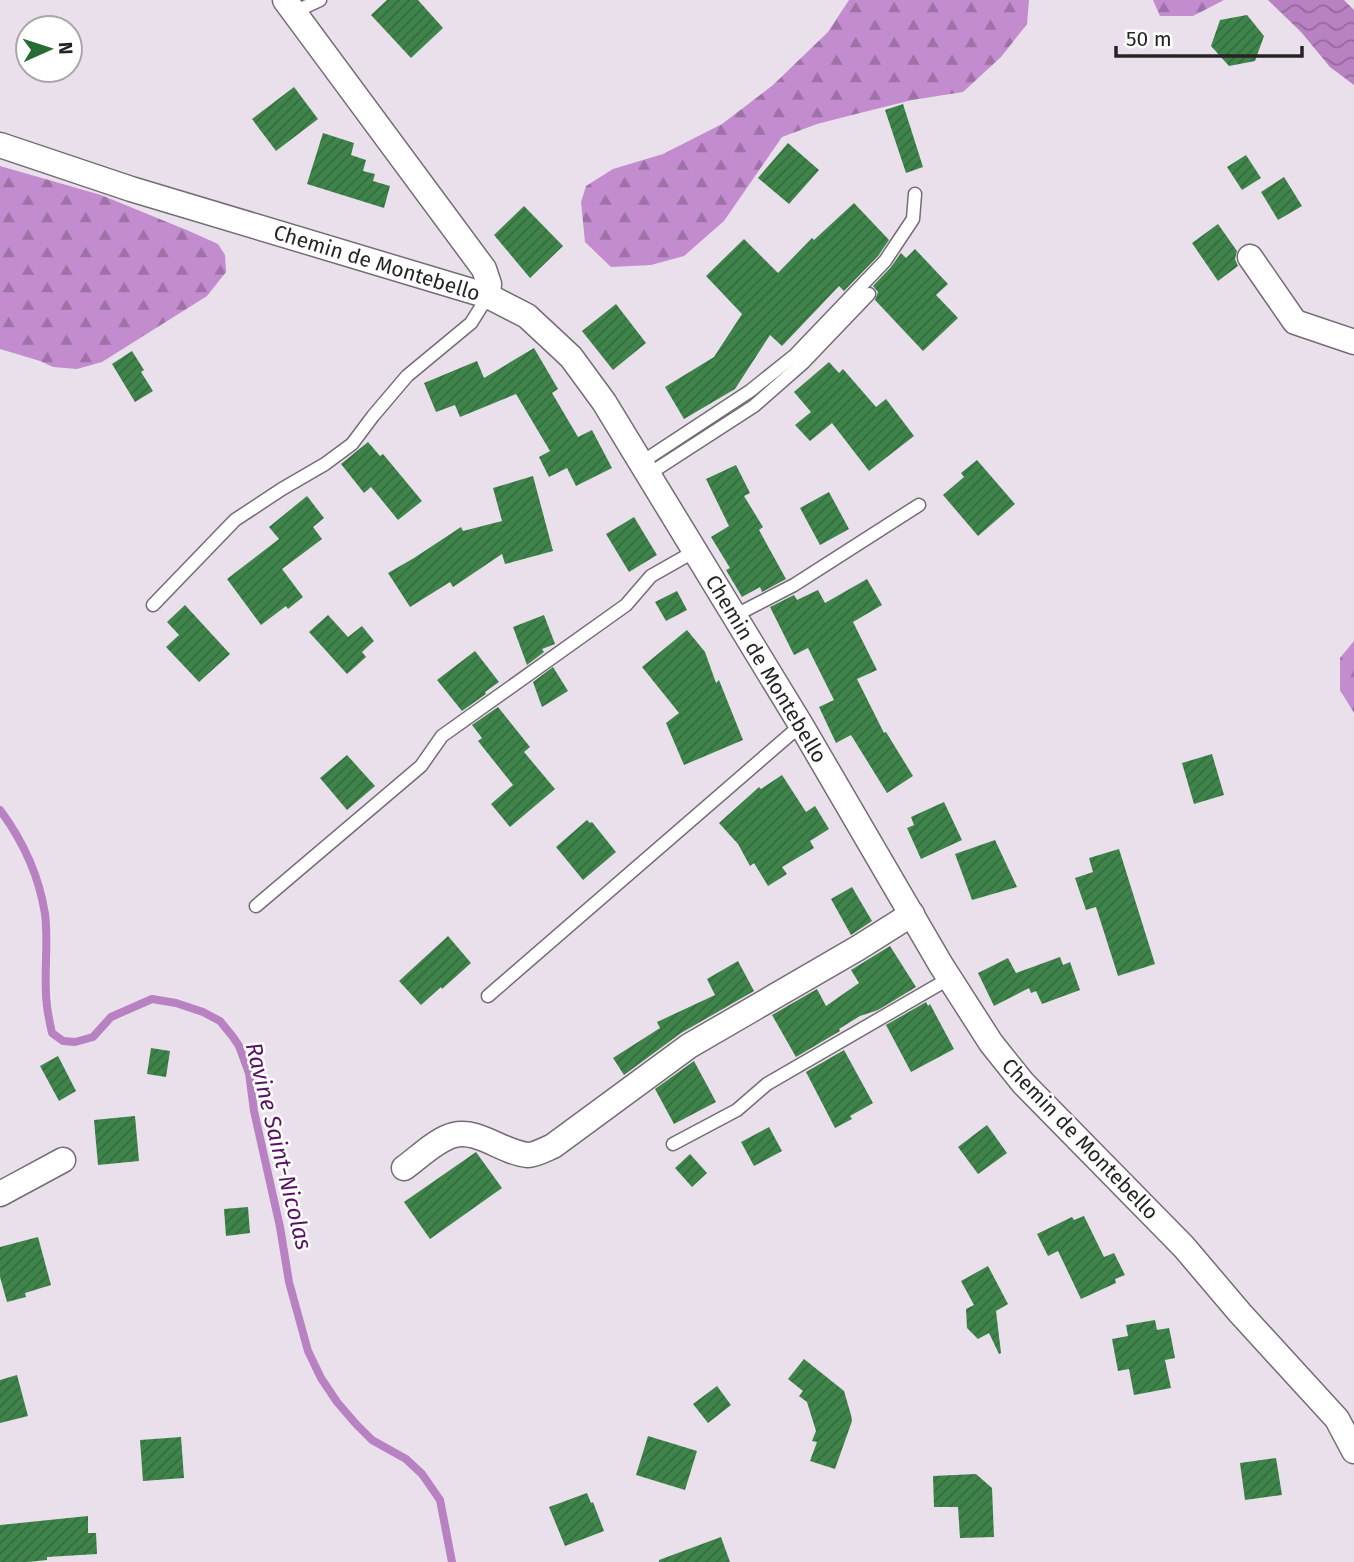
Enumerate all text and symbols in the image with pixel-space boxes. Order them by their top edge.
north arrow [14,14,84,84]
scale bar [1116,14,1302,58]
text: 50 m [1126,26,1172,52]
text: N [54,41,77,55]
street label: Chemin de Montebello [271,219,483,307]
street label: Chemin de Montebello [700,570,832,768]
water label: Ravine Saint-Nicolas [240,1039,318,1253]
street label: Chemin de Montebello [996,1053,1164,1225]

